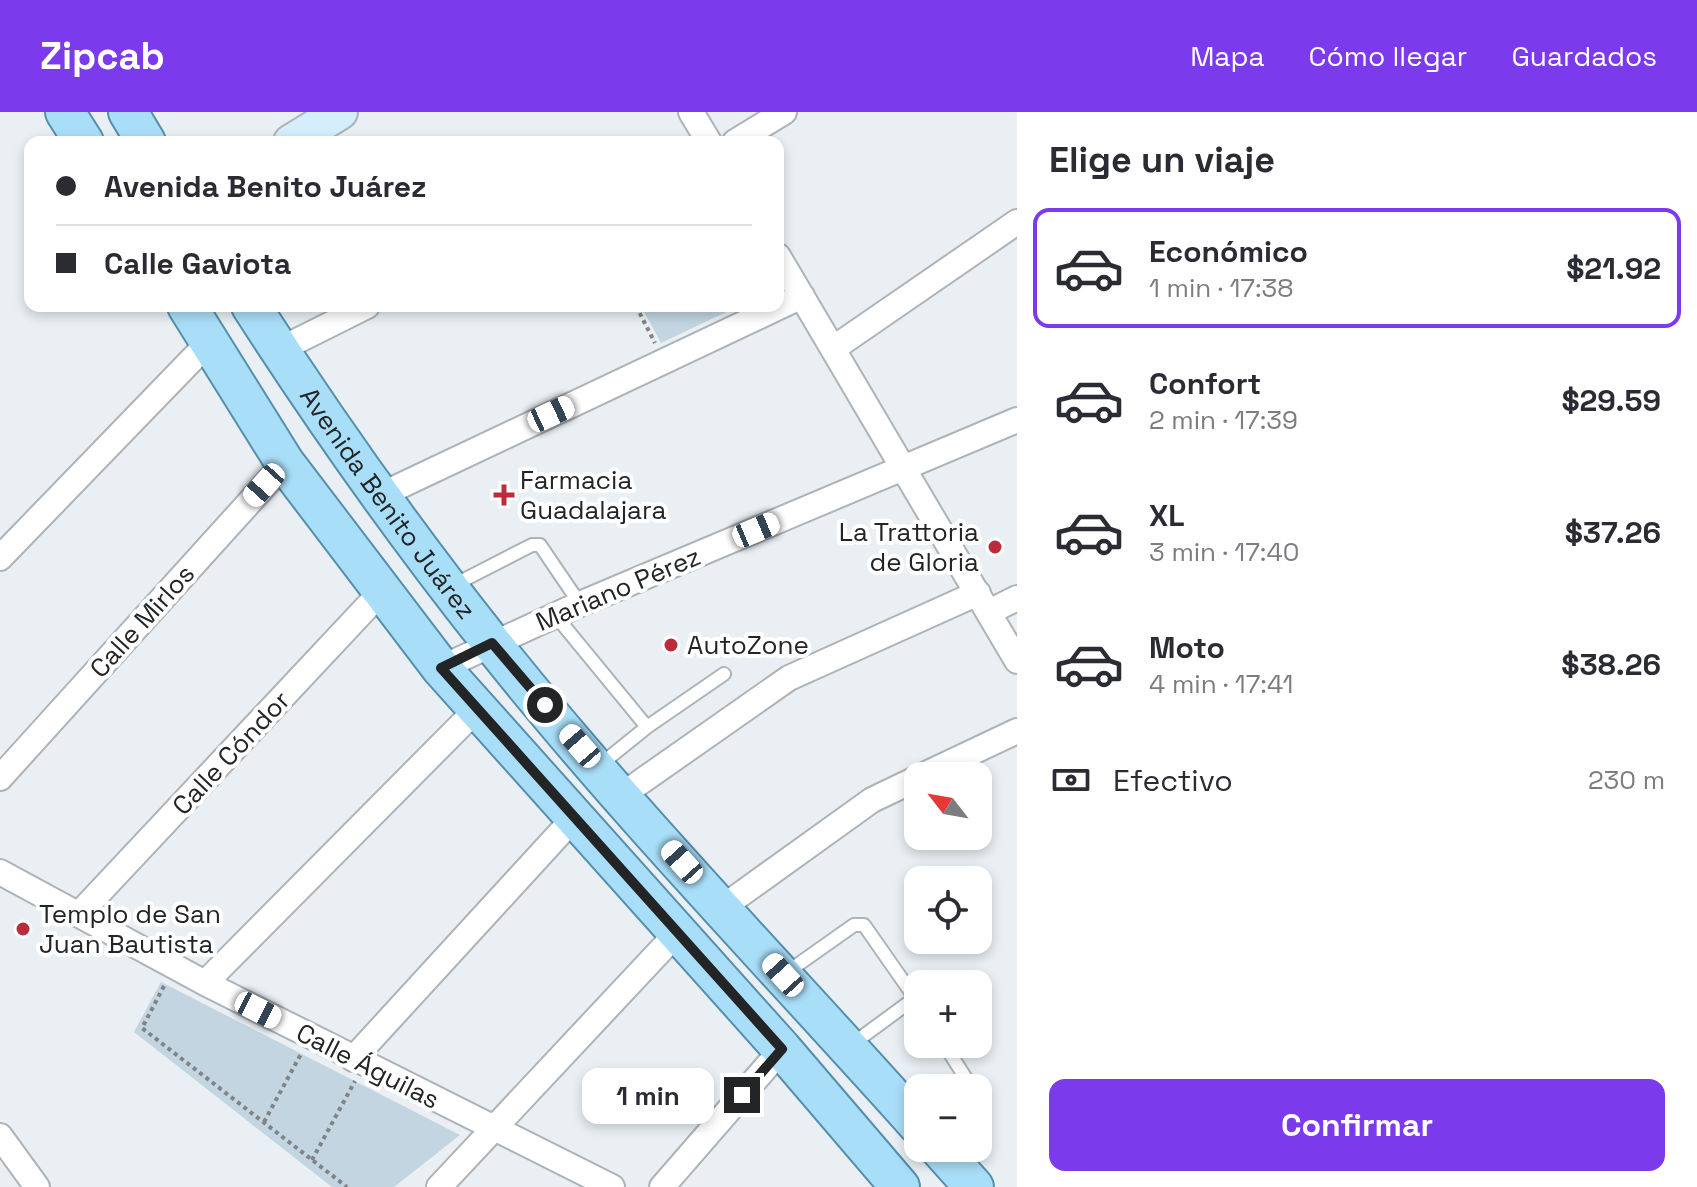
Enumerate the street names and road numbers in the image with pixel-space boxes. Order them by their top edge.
street label: Avenida Benito Juárez [292,381,483,626]
street label: Mariano Pérez [531,539,705,639]
street label: Calle Mirlos [82,557,202,685]
street label: Calle Cóndor [165,684,297,822]
street label: Calle Águilas [291,1015,445,1117]

